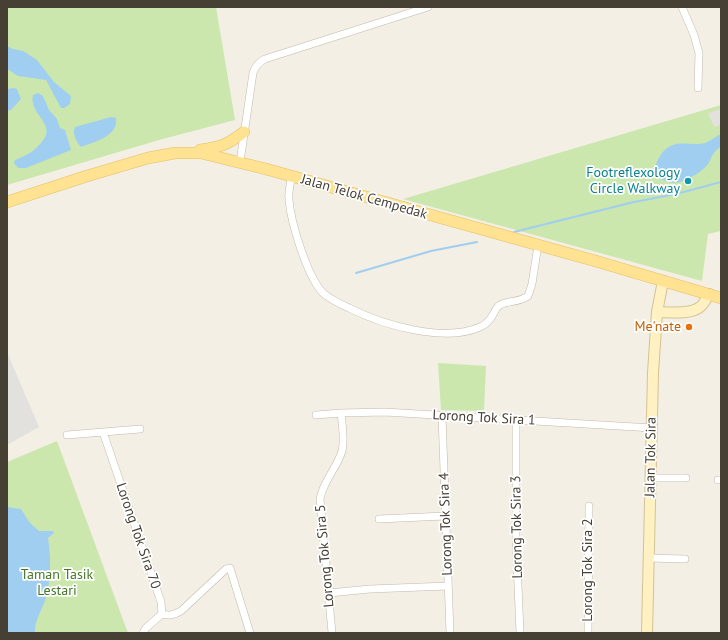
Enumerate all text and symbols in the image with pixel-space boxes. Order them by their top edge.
place label: Footreflexology Circle Walkway [586,165,680,198]
street label: Jalan Telok Cempedak [299,171,429,223]
marker: Footreflexology Circle Walkway [683,176,693,186]
place label: Me'nate [634,319,681,335]
marker: Me'nate [684,322,694,332]
street label: Lorong Tok Sira 1 [432,407,536,429]
street label: Jalan Tok Sira [642,417,660,497]
street label: Lorong Tok Sira 4 [436,472,456,576]
street label: Lorong Tok Sira 3 [508,475,526,579]
street label: Lorong Tok Sira 70 [112,481,164,591]
street label: Lorong Tok Sira 5 [312,504,338,608]
street label: Lorong Tok Sira 2 [580,518,596,622]
park label: Taman Tasik Lestari [21,567,93,600]

